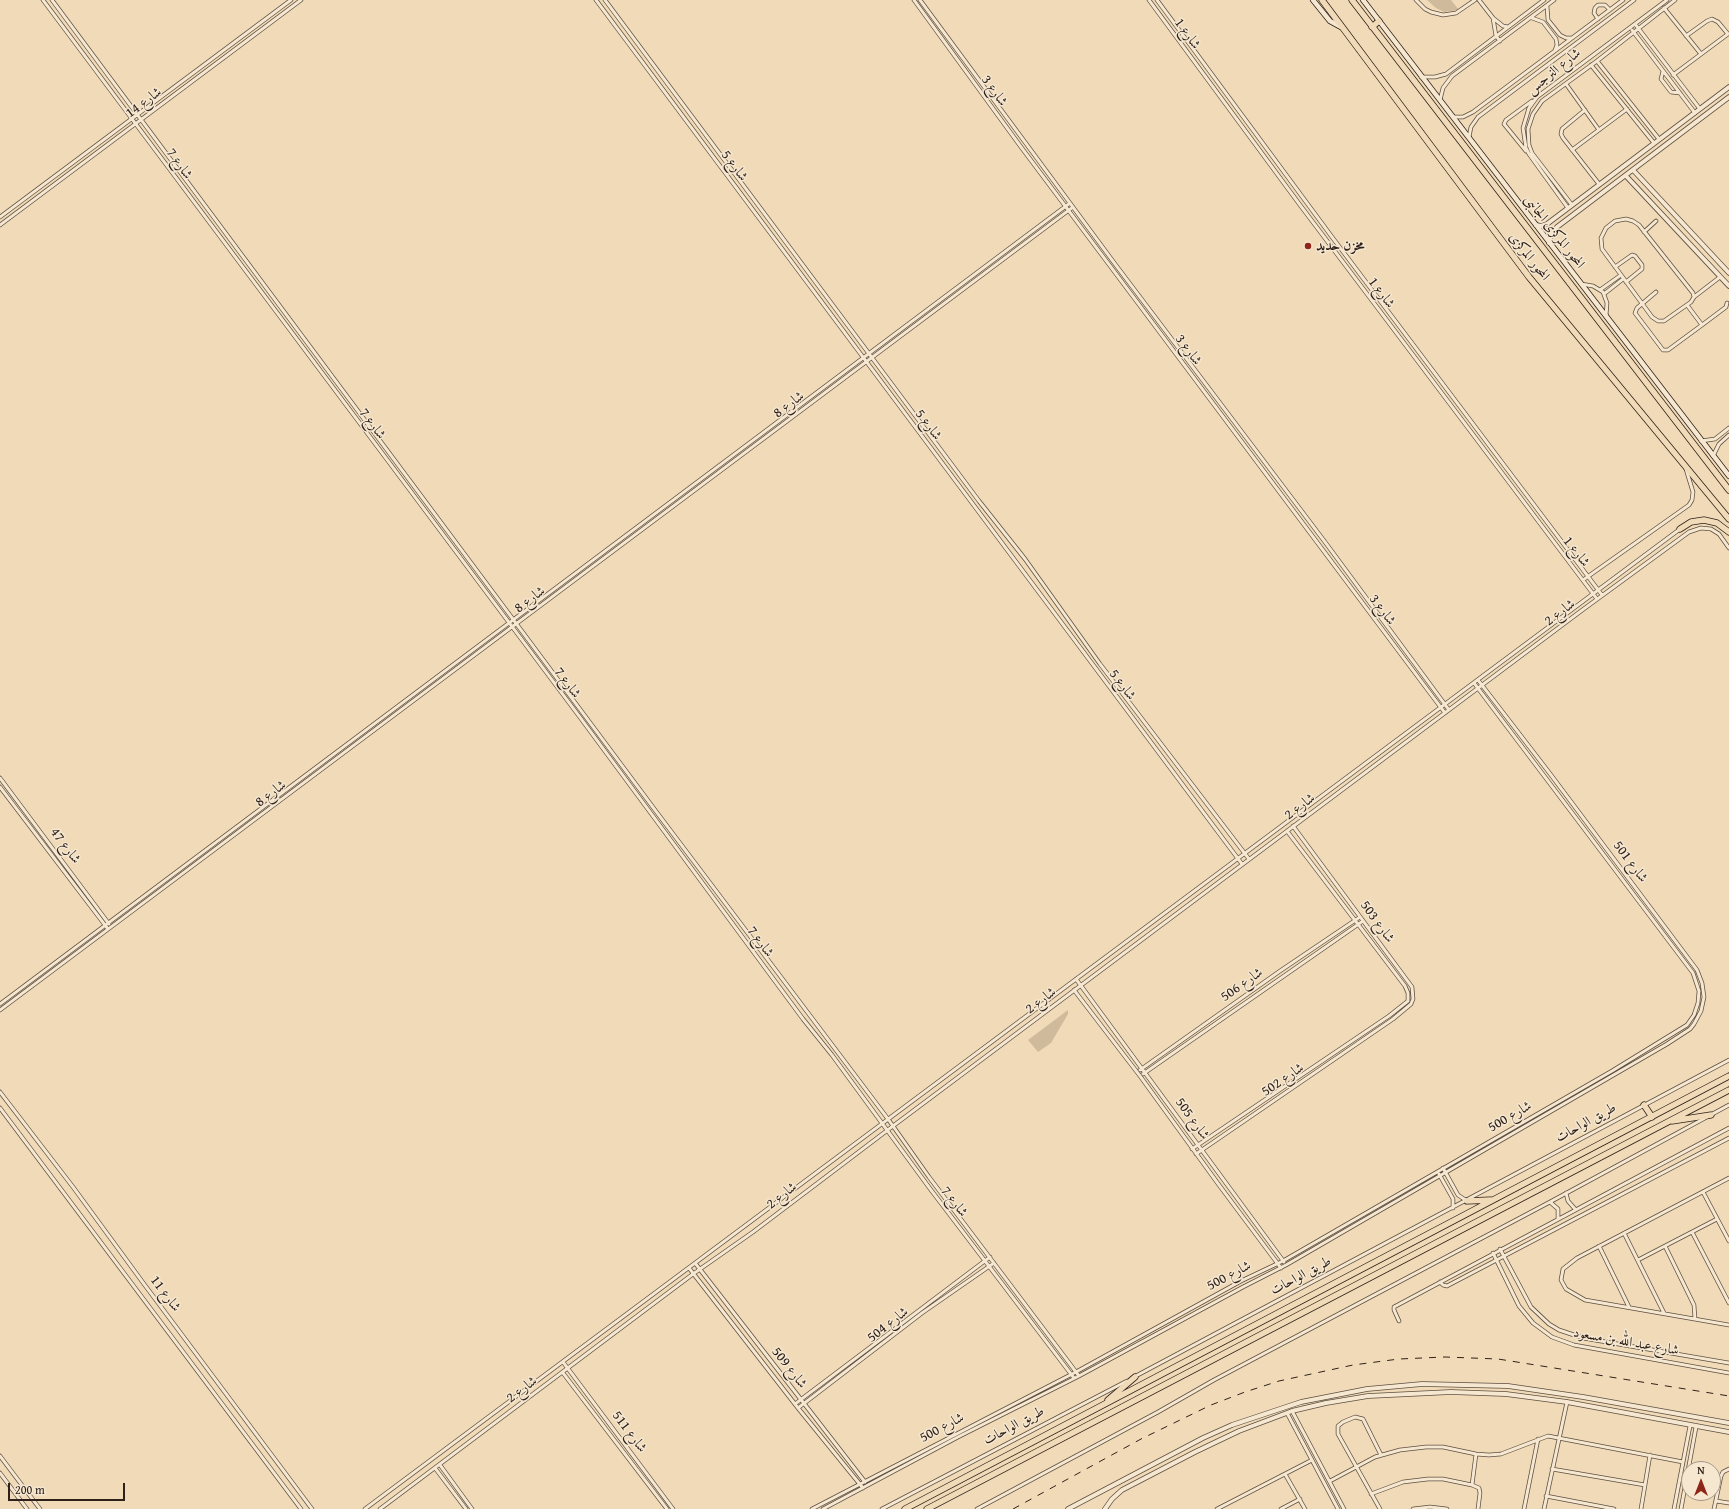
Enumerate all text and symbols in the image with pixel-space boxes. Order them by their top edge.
street label: شارع 1 [1170,15,1204,53]
street label: شارع النرجس [1524,45,1584,99]
street label: شارع 3 [977,72,1011,110]
street label: شارع 14 [123,84,165,122]
street label: شارع 7 [162,145,196,183]
street label: شارع 5 [717,147,751,185]
street label: المحور المركزى الجانبى [1520,192,1588,272]
street label: المحور المركزى [1505,230,1553,284]
place label: مخزن حديد [1316,238,1365,254]
marker: مخزن حديد [1303,241,1313,251]
street label: شارع 1 [1364,274,1398,312]
street label: شارع 3 [1171,331,1205,369]
street label: شارع 8 [770,388,808,422]
street label: شارع 7 [355,405,389,443]
street label: شارع 5 [911,406,945,444]
street label: شارع 1 [1559,533,1593,571]
street label: شارع 8 [511,583,549,617]
street label: شارع 3 [1365,591,1399,629]
street label: شارع 2 [1541,596,1579,630]
street label: شارع 7 [550,664,584,702]
street label: شارع 5 [1105,666,1139,704]
street label: شارع 8 [252,777,290,811]
street label: شارع 2 [1281,790,1319,824]
street label: شارع 47 [46,825,84,867]
street label: شارع 501 [1609,838,1651,886]
street label: شارع 503 [1356,898,1398,946]
street label: شارع 7 [743,923,777,961]
street label: شارع 506 [1218,964,1266,1006]
street label: شارع 2 [1022,984,1060,1018]
street label: شارع 502 [1259,1060,1307,1100]
street label: شارع 505 [1171,1095,1213,1143]
street label: شارع 500 [1485,1098,1535,1136]
street label: طريق الواحات [1553,1099,1619,1147]
street label: شارع 2 [763,1179,801,1213]
street label: شارع 7 [937,1183,971,1221]
street label: طريق الواحات [1268,1253,1334,1299]
street label: شارع 500 [1204,1257,1254,1295]
street label: شارع 11 [146,1273,184,1315]
street label: شارع 504 [864,1304,912,1346]
street label: شارع عبد الله بن مسعود [1572,1324,1680,1360]
street label: شارع 509 [768,1344,810,1392]
street label: شارع 2 [503,1373,541,1407]
street label: طريق الواحات [981,1403,1047,1449]
street label: شارع 511 [608,1408,650,1456]
street label: شارع 500 [917,1409,967,1447]
north arrow [1681,1461,1721,1501]
text: N [1697,1462,1705,1478]
scale bar [10,1475,127,1501]
text: 200 m [15,1481,45,1498]

